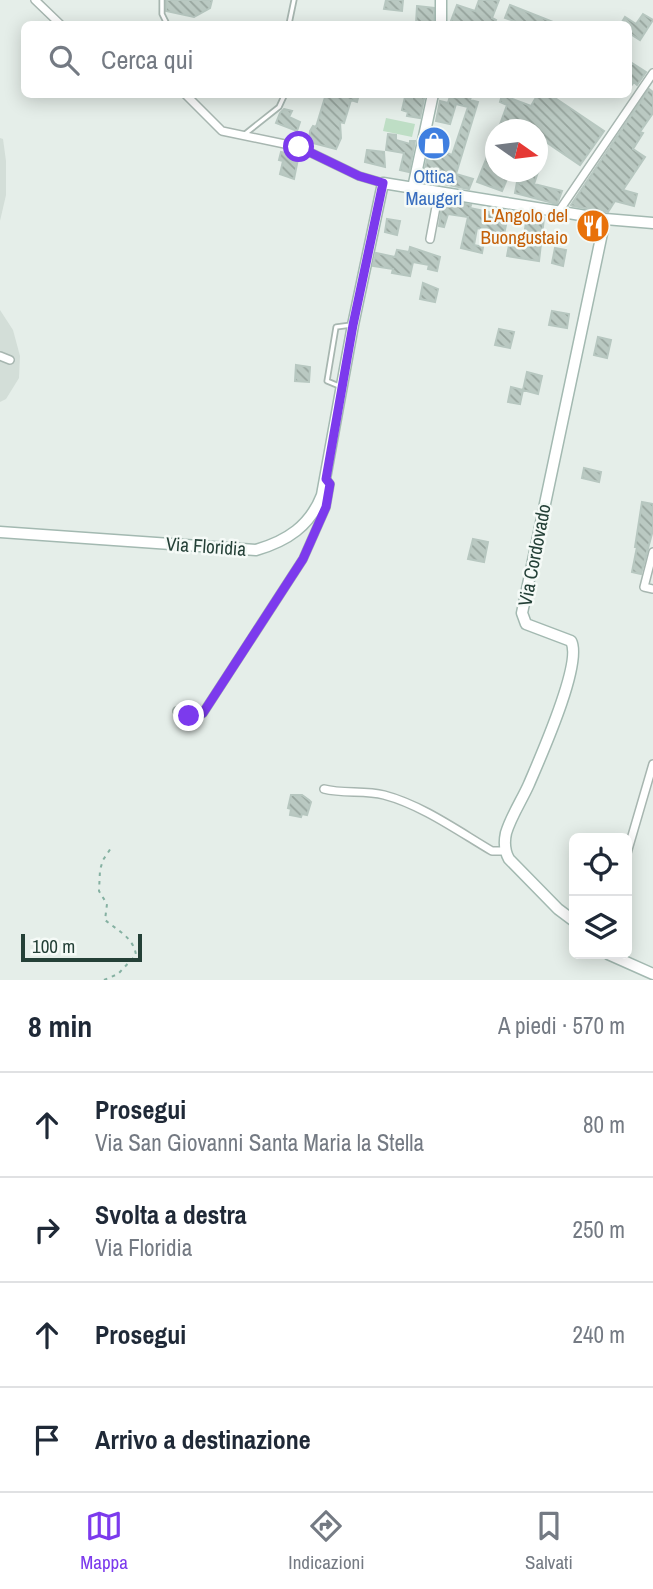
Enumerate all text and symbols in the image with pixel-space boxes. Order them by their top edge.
search box [21,21,632,98]
icon: search [45,41,83,79]
text: Cerca qui [101,42,193,77]
north arrow [485,119,548,182]
shop icon: Ottica Maugeri [415,124,453,162]
route start [283,131,314,162]
place label: Ottica Maugeri [405,163,463,211]
place label: L'Angolo del Buongustaio [481,202,568,250]
restaurant icon: L'Angolo del Buongustaio [574,207,612,245]
street label: Via Cordovado [511,502,557,608]
street label: Via Floridia [165,530,247,562]
route end [173,700,204,731]
map controls [569,833,632,959]
button: locate [569,833,632,896]
button: layers [569,896,632,959]
scale bar [21,931,142,963]
text: 100 m [32,933,75,959]
text: 8 min [28,1006,92,1046]
text: A piedi · 570 m [498,1010,625,1041]
text: Prosegui [95,1092,186,1127]
icon: ahead [28,1106,66,1144]
text: 80 m [583,1109,625,1140]
text: Via San Giovanni Santa Maria la Stella [95,1127,424,1158]
text: Svolta a destra [95,1197,247,1232]
icon: right [28,1211,66,1249]
text: 250 m [573,1214,625,1245]
text: Via Floridia [95,1232,192,1263]
icon: ahead [28,1316,66,1354]
text: Prosegui [95,1317,186,1352]
text: 240 m [573,1319,625,1350]
icon: arrive [28,1421,66,1459]
text: Arrivo a destinazione [95,1422,311,1457]
tab: Mappa [80,1507,128,1575]
tab: Indicazioni [288,1507,365,1575]
tab: Salvati [525,1507,573,1575]

